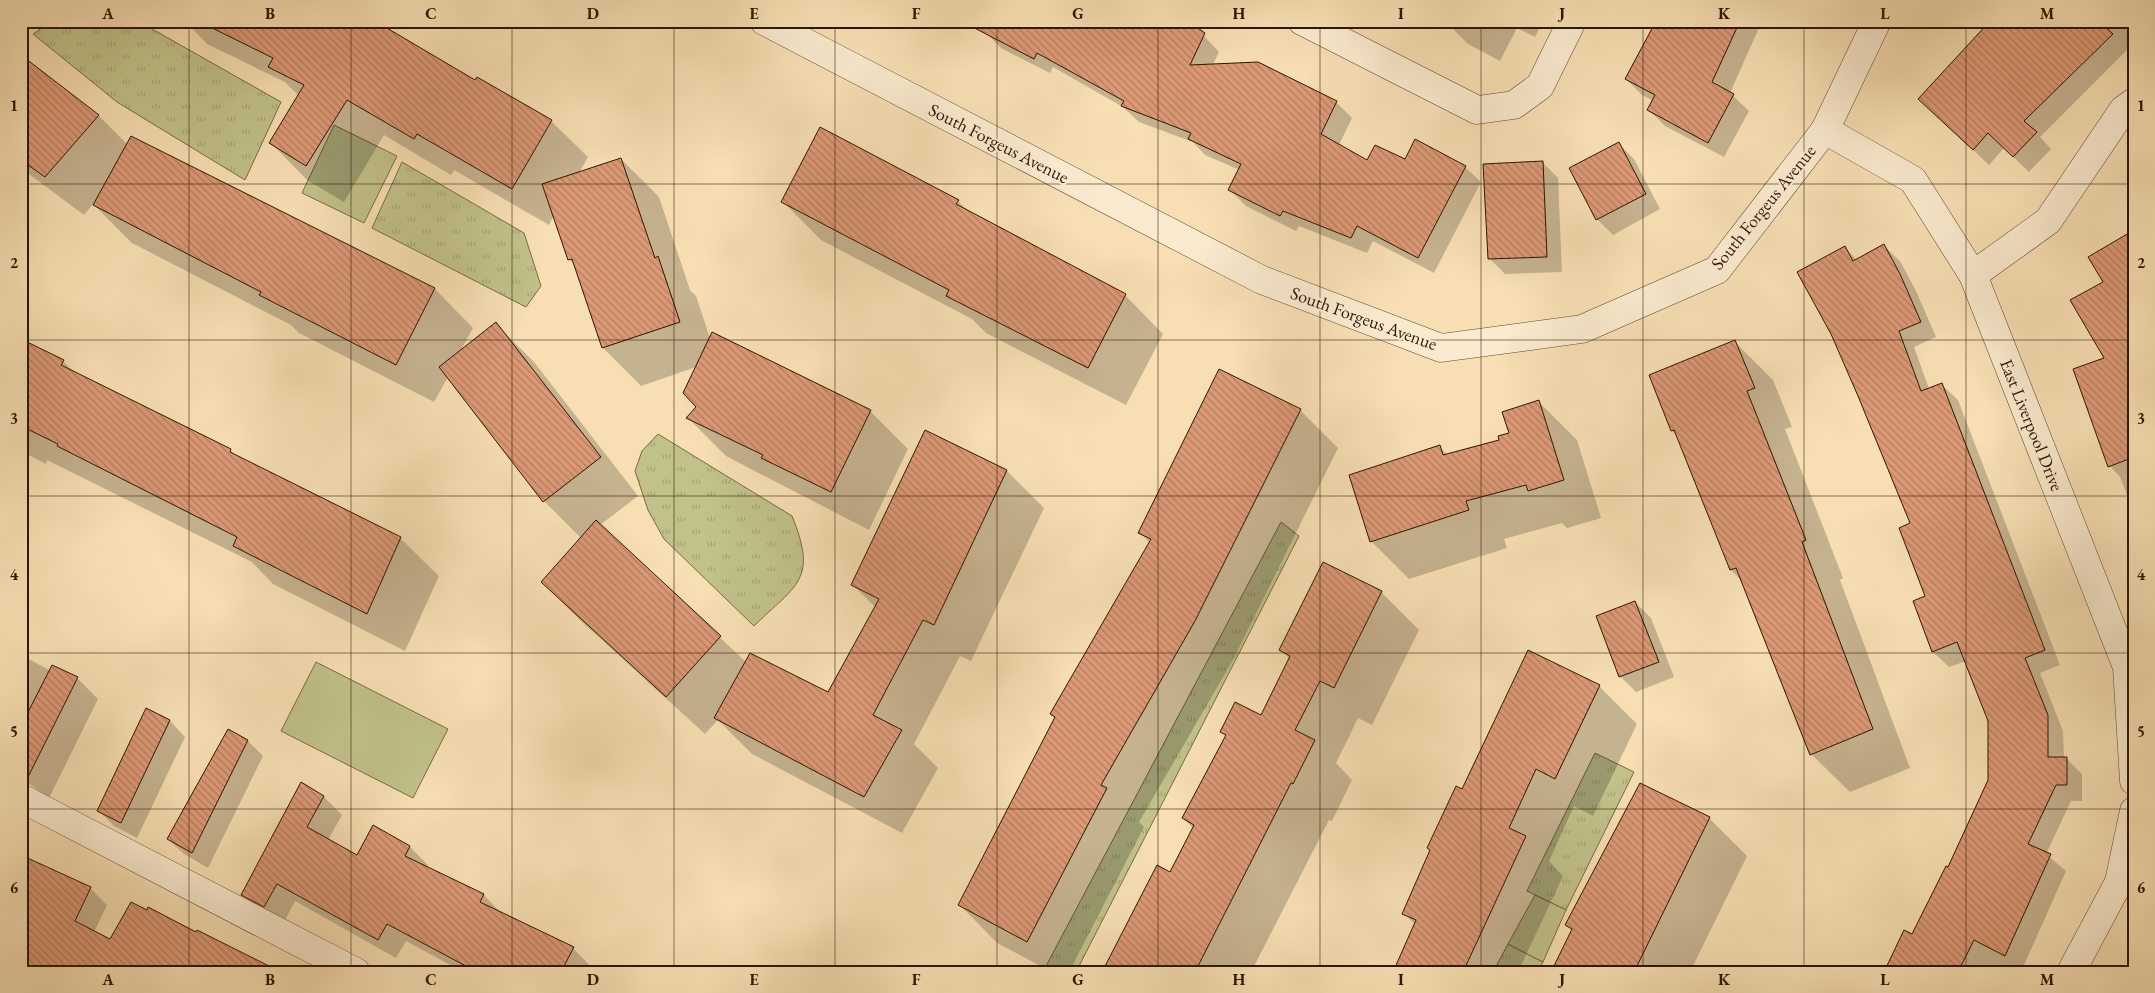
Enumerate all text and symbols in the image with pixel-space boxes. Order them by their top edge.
text: A [101,3,114,24]
text: B [265,3,275,24]
text: C [425,3,437,24]
text: D [587,3,599,24]
text: E [749,3,759,24]
text: F [912,3,921,24]
text: G [1072,3,1084,24]
text: H [1233,3,1246,24]
text: I [1398,3,1404,24]
text: J [1557,3,1565,24]
text: K [1718,3,1731,24]
text: L [1880,3,1890,24]
text: M [2040,3,2055,24]
text: 1 [10,95,18,116]
text: 1 [2137,95,2145,116]
street label: South Forgeus Avenue [925,98,1073,188]
street label: South Forgeus Avenue [1706,140,1820,274]
text: 2 [10,252,19,273]
text: 2 [2137,252,2146,273]
street label: South Forgeus Avenue [1288,281,1440,355]
street label: East Liverpool Drive [1995,356,2069,494]
text: 3 [10,408,18,429]
text: 3 [2137,408,2145,429]
text: 4 [10,564,19,585]
text: 4 [2137,564,2146,585]
text: 5 [10,721,18,742]
text: 5 [2137,721,2145,742]
text: 6 [10,877,19,898]
text: 6 [2137,877,2146,898]
text: A [101,969,114,990]
text: B [265,969,275,990]
text: C [425,969,437,990]
text: D [587,969,599,990]
text: E [749,969,759,990]
text: F [912,969,921,990]
text: G [1072,969,1084,990]
text: H [1233,969,1246,990]
text: I [1398,969,1404,990]
text: J [1557,969,1565,990]
text: K [1718,969,1731,990]
text: L [1880,969,1890,990]
text: M [2040,969,2055,990]

